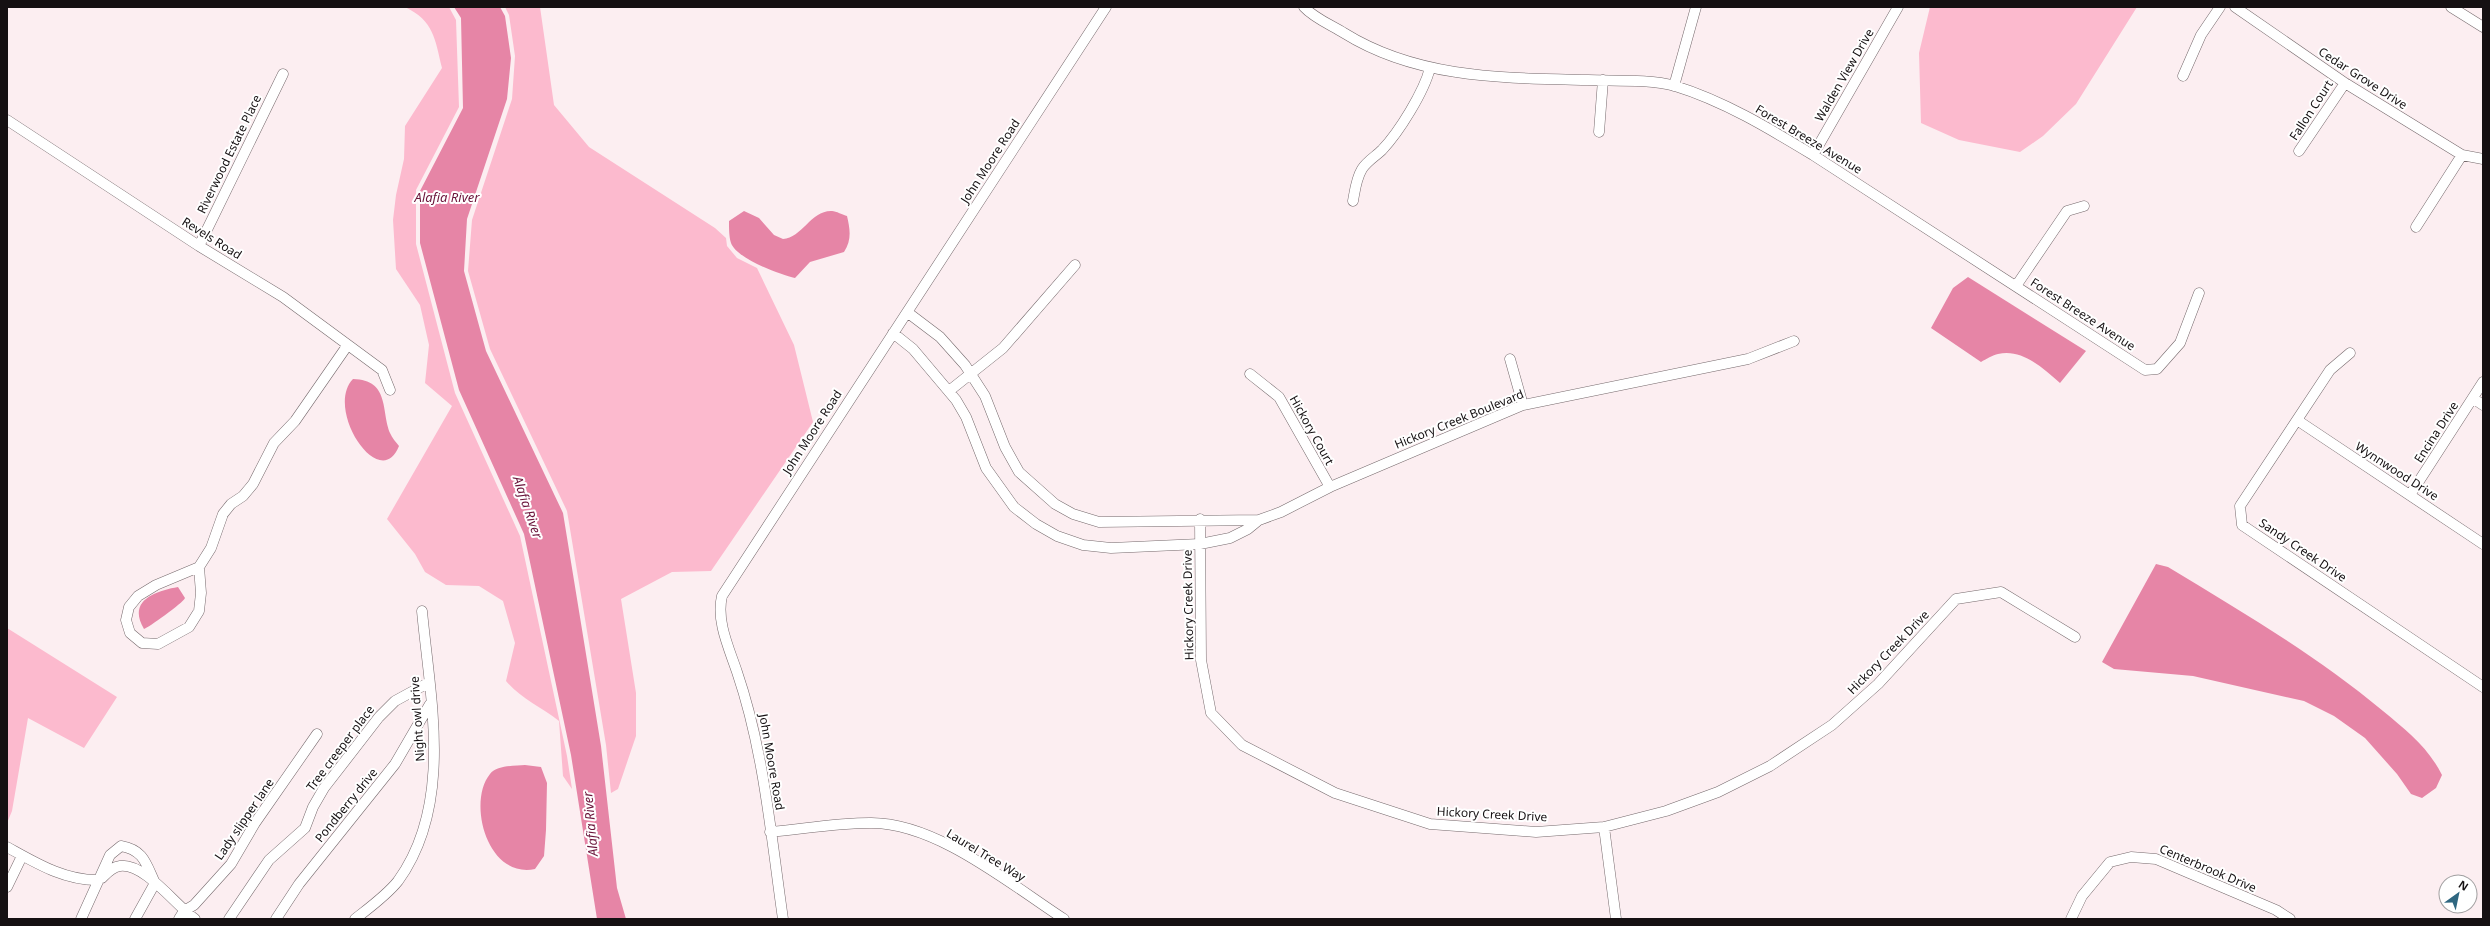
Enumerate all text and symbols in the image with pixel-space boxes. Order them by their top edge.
street label: Walden View Drive [1811,25,1878,124]
street label: Cedar Grove Drive [2315,43,2411,113]
street label: Fallon Court [2285,76,2337,143]
street label: Riverwood Estate Place [193,92,265,216]
street label: Forest Breeze Avenue [1752,100,1866,178]
street label: John Moore Road [956,116,1024,207]
water label: Alafia River [414,188,480,206]
street label: Revels Road [179,213,245,263]
street label: Forest Breeze Avenue [2027,274,2139,354]
street label: Hickory Creek Boulevard [1392,385,1526,453]
street label: John Moore Road [778,387,846,478]
street label: Hickory Court [1286,392,1338,468]
street label: Encina Drive [2410,398,2462,466]
street label: Wynnwood Drive [2352,438,2442,504]
water label: Alafia River [509,472,547,541]
street label: Sandy Creek Drive [2256,514,2350,586]
street label: Hickory Creek Drive [1179,549,1197,660]
street label: Hickory Creek Drive [1843,606,1933,698]
street label: Night owl drive [406,676,428,762]
street label: Tree creeper place [302,701,378,794]
street label: John Moore Road [755,712,789,811]
street label: Pondberry drive [311,764,381,846]
street label: Lady slipper lane [210,775,278,863]
water label: Alafia River [578,790,602,858]
street label: Hickory Creek Drive [1436,803,1548,825]
street label: Laurel Tree Way [943,825,1029,886]
street label: Centerbrook Drive [2157,840,2259,896]
north arrow [2438,874,2478,914]
text: N [2456,876,2472,894]

